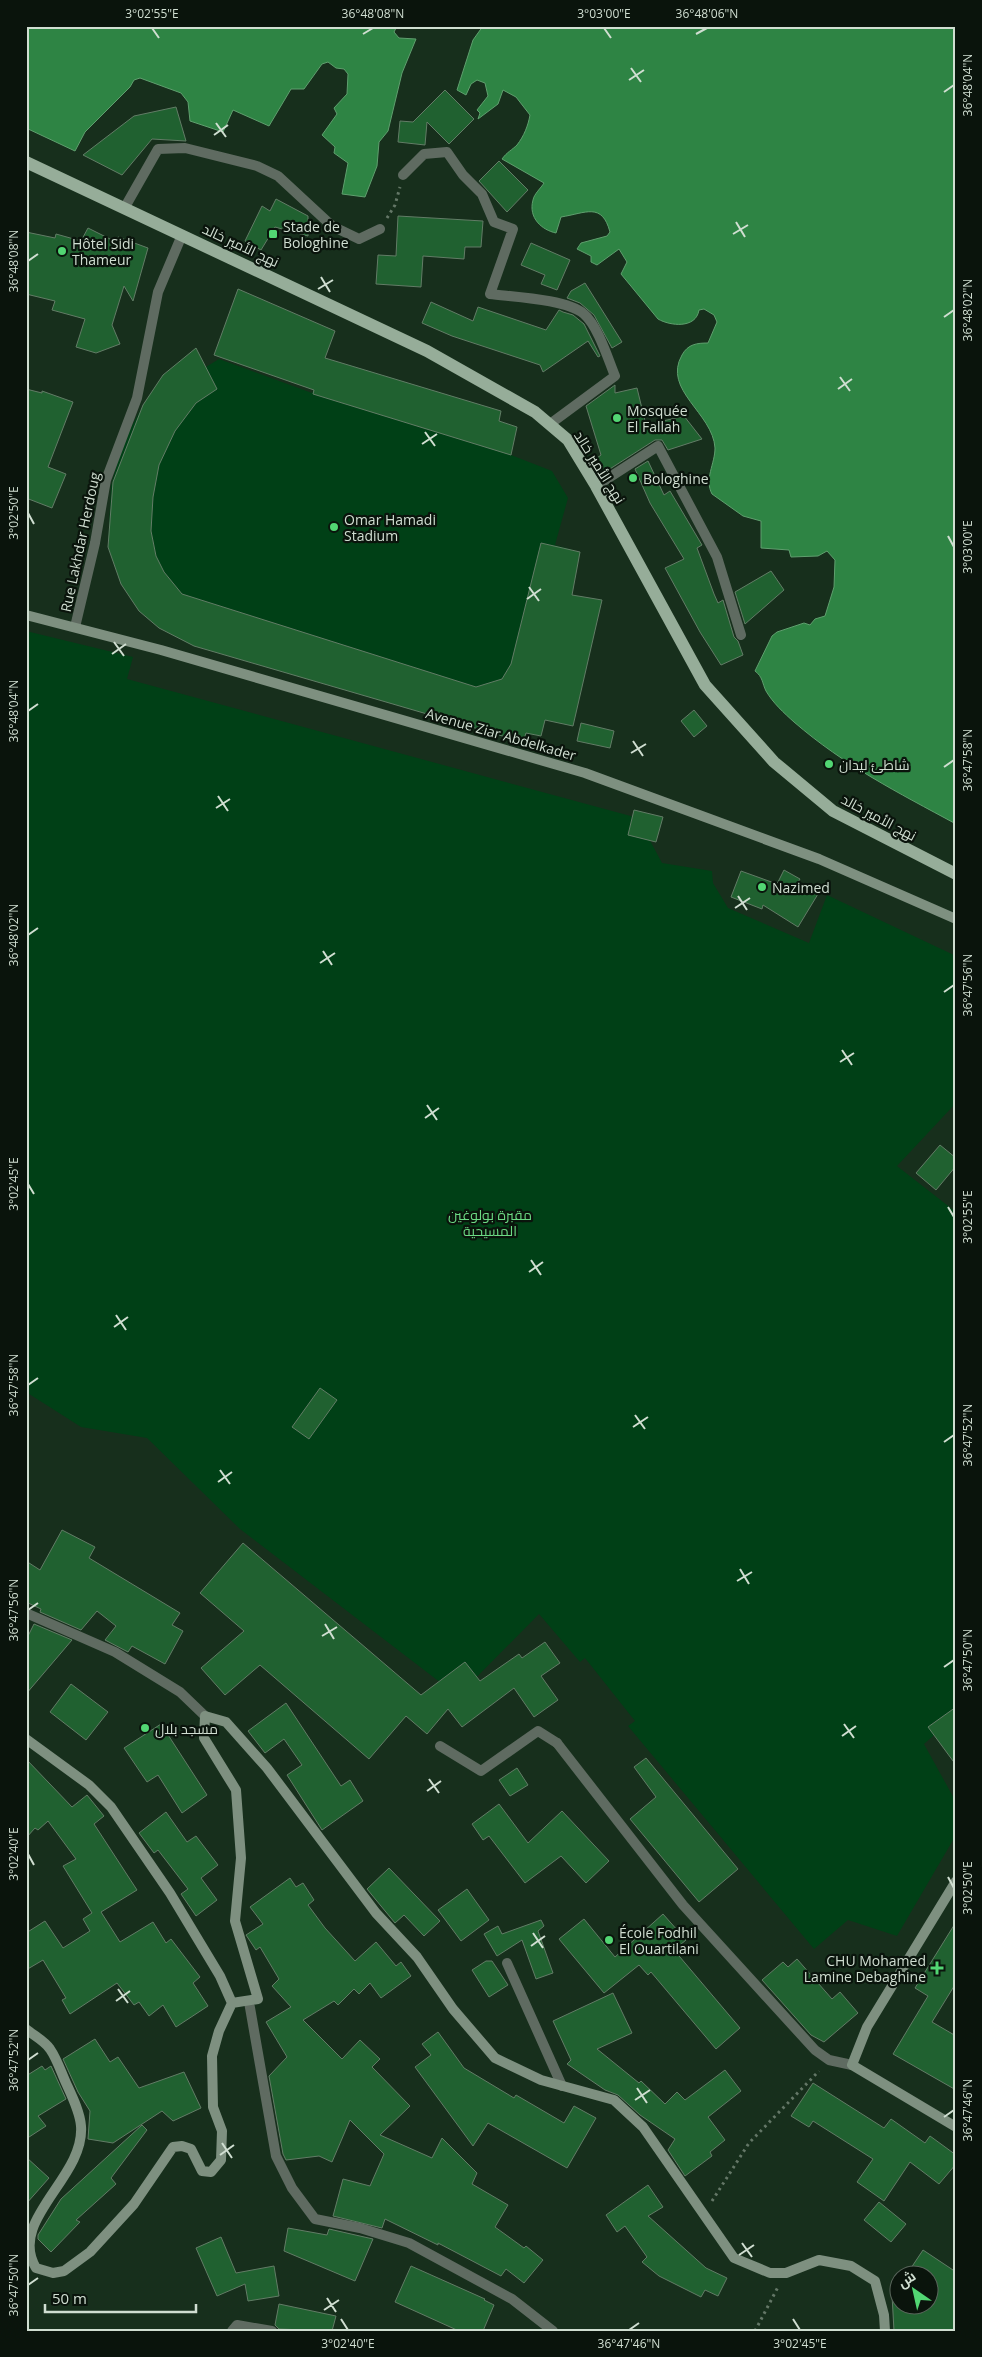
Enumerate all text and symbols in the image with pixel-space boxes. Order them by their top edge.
text: 3°02'55"E [125,5,179,22]
text: 36°48'08"N [342,5,404,22]
text: 3°03'00"E [577,5,631,22]
text: 36°48'06"N [676,5,738,22]
text: 36°48'04"N [959,54,976,116]
place label: Stade de Bologhine [283,217,349,252]
street label: نهج الأمير خالد [200,219,282,271]
marker: Stade de Bologhine [267,228,279,240]
text: 36°48'08"N [5,230,22,292]
place label: Hôtel Sidi Thameur [72,234,134,269]
marker: Hôtel Sidi Thameur [56,245,68,257]
text: 36°48'02"N [959,279,976,341]
place label: Mosquée El Fallah [627,401,688,436]
marker: Mosquée El Fallah [611,412,623,424]
street label: نهج الأمير خالد [570,427,630,507]
place label: Bologhine [643,469,709,488]
street label: Rue Lakhdar Herdoug [56,470,104,614]
marker: Bologhine [627,472,639,484]
text: 3°02'50"E [5,486,22,540]
place label: Omar Hamadi Stadium [344,510,436,545]
text: 3°03'00"E [959,520,976,574]
marker: Omar Hamadi Stadium [328,521,340,533]
text: 36°48'04"N [5,680,22,742]
street label: Avenue Ziar Abdelkader [424,703,579,765]
text: 36°47'58"N [959,729,976,791]
place label: شاطئ ليدان [839,755,910,774]
marker: شاطئ ليدان [823,758,835,770]
street label: نهج الأمير خالد [838,789,920,845]
place label: Nazimed [772,878,830,897]
marker: Nazimed [756,881,768,893]
text: 36°48'02"N [5,904,22,966]
text: 36°47'56"N [959,954,976,1016]
text: 3°02'45"E [5,1157,22,1211]
text: 3°02'55"E [959,1190,976,1244]
park label: مقبرة بولوغين المسيحية [448,1205,532,1240]
text: 36°47'58"N [5,1354,22,1416]
text: 36°47'52"N [959,1404,976,1466]
text: 36°47'56"N [5,1579,22,1641]
text: 36°47'50"N [959,1629,976,1691]
place label: مسجد بلال [155,1719,218,1738]
marker: مسجد بلال [139,1722,151,1734]
text: 3°02'40"E [5,1827,22,1881]
text: 3°02'50"E [959,1861,976,1915]
place label: École Fodhil El Ouartilani [619,1923,699,1958]
marker: École Fodhil El Ouartilani [603,1934,615,1946]
place label: CHU Mohamed Lamine Debaghine [804,1951,926,1986]
marker: CHU Mohamed Lamine Debaghine [930,1961,944,1975]
text: 36°47'52"N [5,2029,22,2091]
text: 36°47'46"N [959,2079,976,2141]
text: 36°47'50"N [5,2254,22,2316]
north arrow [890,2264,940,2314]
text: ش [894,2266,919,2292]
scale bar [45,2282,196,2314]
text: 50 m [52,2288,87,2308]
text: 3°02'40"E [321,2335,375,2352]
text: 36°47'46"N [598,2335,660,2352]
text: 3°02'45"E [773,2335,827,2352]

